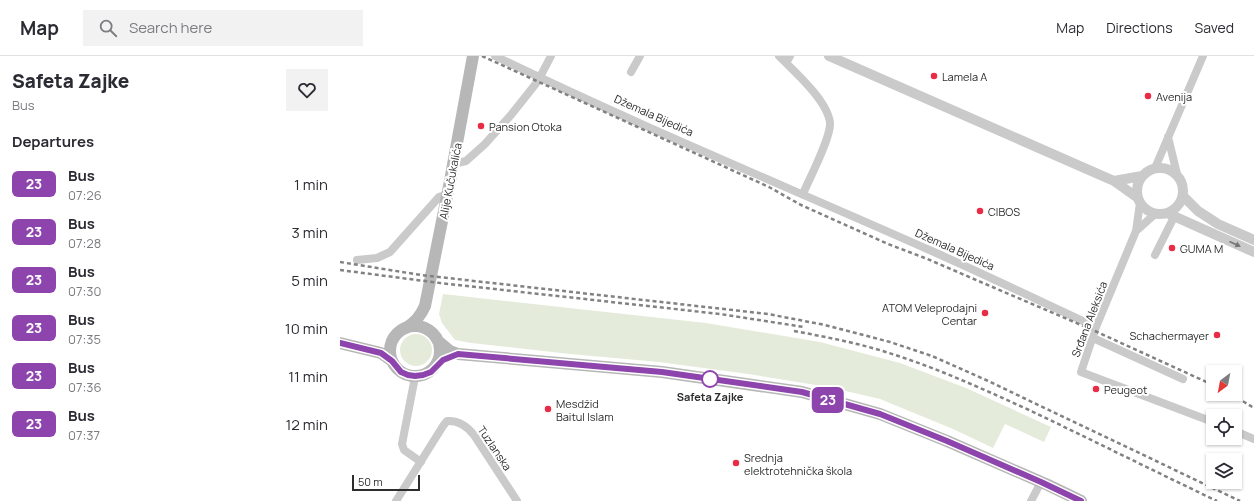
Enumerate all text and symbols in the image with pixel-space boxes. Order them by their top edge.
search box [83,10,363,46]
text: Map [20,15,59,41]
icon: search [97,17,119,39]
text: Search here [129,17,212,38]
text: Map [1056,18,1084,37]
text: Directions [1106,18,1173,37]
text: Saved [1195,18,1234,37]
text: Safeta Zajke [12,68,129,94]
button: heart [286,69,328,111]
place label: Lamela A [942,69,987,84]
marker: Lamela A [929,71,939,81]
place label: Avenija [1156,89,1192,104]
street label: Džemala Bijedića [612,91,696,139]
marker: Avenija [1143,91,1153,101]
text: Bus [12,96,35,114]
place label: Pansion Otoka [489,119,562,134]
marker: Pansion Otoka [476,121,486,131]
text: Departures [12,131,94,152]
street label: Alije Kučukalića [435,141,465,221]
text: Bus [68,165,95,186]
text: 23 [26,174,42,193]
text: 1 min [294,174,328,195]
text: 07:26 [68,186,102,204]
place label: CIBOS [988,204,1020,219]
marker: CIBOS [975,206,985,216]
text: Bus [68,213,95,234]
text: 23 [26,222,42,241]
text: 3 min [292,222,328,243]
street label: Džemala Bijedića [913,225,997,273]
text: 07:28 [68,234,101,252]
place label: GUMA M [1180,241,1223,256]
one-way arrow [1230,241,1241,247]
marker: GUMA M [1167,243,1177,253]
text: Bus [68,261,95,282]
text: 23 [26,270,42,289]
text: 5 min [291,270,328,291]
street label: Srđana Aleksića [1068,279,1110,359]
text: 07:30 [68,282,101,300]
place label: ATOM Veleprodajni Centar [882,300,977,328]
marker: ATOM Veleprodajni Centar [980,308,990,318]
text: Bus [68,309,95,330]
text: 23 [26,318,42,337]
text: 10 min [285,318,328,339]
place label: Schachermayer [1129,328,1209,343]
text: 07:35 [68,330,101,348]
marker: Schachermayer [1212,330,1222,340]
text: Bus [68,357,95,378]
north arrow [1206,365,1242,401]
map controls [1206,365,1242,489]
text: 23 [26,366,42,385]
text: 11 min [288,366,328,387]
marker: Safeta Zajke [701,370,719,388]
text: 07:36 [68,378,102,396]
place label: Peugeot [1104,382,1147,397]
marker: Peugeot [1091,384,1101,394]
line badge: 23 [810,387,846,413]
place label: Safeta Zajke [677,389,744,404]
text: 23 [820,390,836,409]
place label: Mesdžid Baitul Islam [556,396,613,424]
marker: Mesdžid Baitul Islam [543,404,553,414]
text: Bus [68,405,95,426]
button: locate [1206,409,1242,445]
text: 23 [26,414,42,433]
text: 12 min [285,414,328,435]
street label: Tuzlanska [475,423,515,473]
text: 07:37 [68,426,100,444]
place label: Srednja elektrotehnička škola [744,450,852,478]
button: layers [1206,453,1242,489]
marker: Srednja elektrotehnička škola [731,458,741,468]
scale bar [352,473,420,492]
text: 50 m [358,474,383,489]

